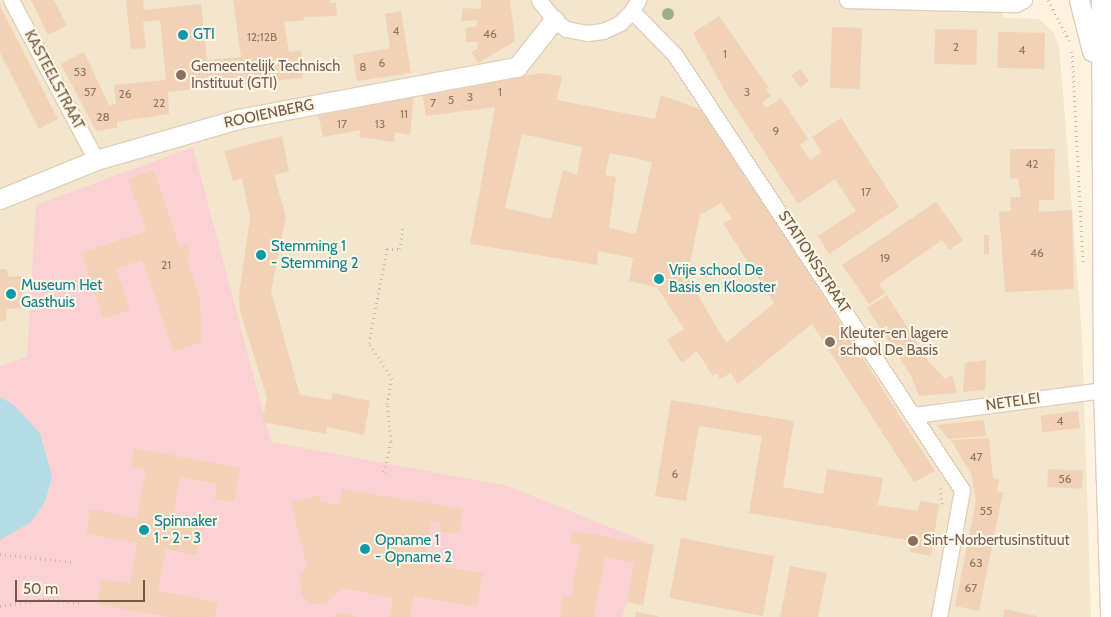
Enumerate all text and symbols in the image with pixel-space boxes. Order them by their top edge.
house number: 4 [393,24,399,38]
place label: GTI [193,26,215,44]
street label: KASTEELSTRAAT [20,27,88,133]
house number: 46 [483,27,497,41]
marker: GTI [177,29,189,41]
house number: 12;12B [247,30,277,44]
house number: 2 [953,40,959,54]
house number: 4 [1019,43,1025,57]
house number: 1 [723,47,727,61]
house number: 6 [379,56,385,70]
place label: Gemeentelijk Technisch Instituut (GTI) [191,57,340,92]
house number: 8 [359,60,367,74]
house number: 53 [74,65,86,79]
marker: Gemeentelijk Technisch Instituut (GTI) [175,69,187,81]
house number: 57 [84,85,96,99]
house number: 1 [498,85,502,99]
house number: 3 [744,85,750,99]
house number: 26 [118,87,132,101]
house number: 3 [467,90,473,104]
house number: 5 [448,93,454,107]
house number: 22 [153,96,165,110]
street label: ROOIENBERG [223,96,315,132]
house number: 7 [430,96,436,110]
house number: 11 [400,107,408,121]
house number: 28 [96,110,110,124]
house number: 17 [337,117,347,131]
house number: 13 [375,117,385,131]
house number: 9 [773,124,779,138]
house number: 42 [1025,157,1039,171]
house number: 17 [861,185,871,199]
street label: STATIONSSTRAAT [774,207,854,317]
place label: Stemming 1 - Stemming 2 [271,237,359,272]
house number: 46 [1030,246,1044,260]
marker: Stemming 1 - Stemming 2 [255,249,267,261]
house number: 19 [880,251,890,265]
house number: 21 [161,258,171,272]
place label: Vrije school De Basis en Klooster [669,261,776,296]
marker: Vrije school De Basis en Klooster [653,273,665,285]
place label: Museum Het Gasthuis [21,276,102,311]
marker: Museum Het Gasthuis [5,288,17,300]
place label: Kleuter-en lagere school De Basis [840,324,948,359]
marker: Kleuter-en lagere school De Basis [824,336,836,348]
street label: NETELEI [985,389,1041,415]
house number: 4 [1057,414,1063,428]
house number: 47 [970,450,982,464]
house number: 6 [672,467,678,481]
house number: 56 [1058,472,1072,486]
house number: 55 [980,504,992,518]
place label: Spinnaker 1 - 2 - 3 [154,512,217,547]
marker: Spinnaker 1 - 2 - 3 [138,524,150,536]
place label: Opname 1 - Opname 2 [375,531,452,566]
place label: Sint-Norbertusinstituut [923,532,1070,550]
marker: Sint-Norbertusinstituut [907,535,919,547]
marker: Opname 1 - Opname 2 [359,543,371,555]
house number: 63 [969,556,983,570]
scale bar [18,570,148,602]
text: 50 m [23,580,58,598]
house number: 67 [965,581,977,595]

